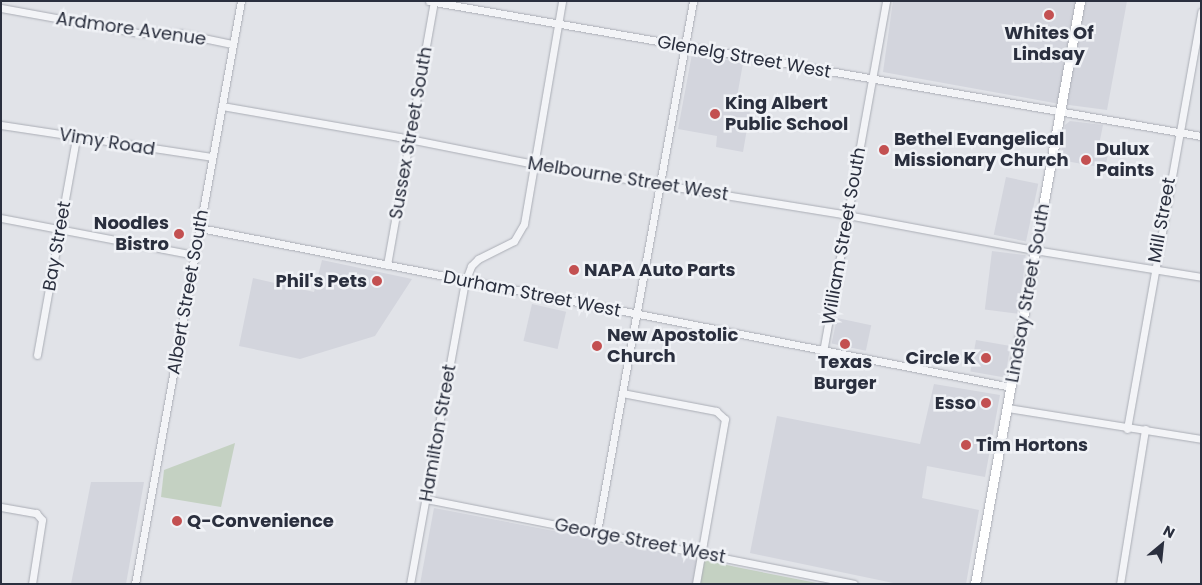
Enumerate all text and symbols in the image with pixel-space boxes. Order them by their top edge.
street label: Ardmore Avenue [55,8,207,50]
marker: Whites Of Lindsay [1043,9,1055,21]
place label: Whites Of Lindsay [1004,23,1094,66]
street label: Glenelg Street West [656,31,832,83]
street label: Sussex Street South [385,45,437,221]
place label: King Albert Public School [725,93,848,136]
marker: King Albert Public School [709,108,721,120]
street label: Vimy Road [57,124,157,160]
place label: Bethel Evangelical Missionary Church [894,129,1069,172]
place label: Dulux Paints [1096,139,1154,182]
marker: Bethel Evangelical Missionary Church [878,144,890,156]
street label: William Street South [818,146,870,326]
street label: Melbourne Street West [526,152,730,206]
marker: Dulux Paints [1080,154,1092,166]
street label: Mill Street [1144,176,1180,264]
street label: Bay Street [38,199,76,293]
street label: Lindsay Street South [1002,202,1054,384]
street label: Albert Street South [163,208,213,376]
place label: Noodles Bistro [94,213,169,255]
marker: Noodles Bistro [173,228,185,240]
place label: NAPA Auto Parts [584,259,736,281]
marker: NAPA Auto Parts [568,264,580,276]
street label: Durham Street West [442,266,622,322]
place label: Phil's Pets [276,270,367,292]
marker: Phil's Pets [371,275,383,287]
place label: New Apostolic Church [607,325,738,368]
marker: Texas Burger [839,338,851,350]
marker: New Apostolic Church [591,340,603,352]
place label: Circle K [906,347,976,369]
place label: Texas Burger [814,352,876,394]
marker: Circle K [980,352,992,364]
street label: Hamilton Street [415,363,461,503]
place label: Esso [935,392,976,414]
marker: Esso [980,397,992,409]
place label: Tim Hortons [976,434,1088,456]
marker: Tim Hortons [960,439,972,451]
place label: Q-Convenience [187,510,334,532]
street label: George Street West [553,514,727,568]
marker: Q-Convenience [171,515,183,527]
north arrow [1137,520,1187,570]
text: N [1160,520,1178,543]

